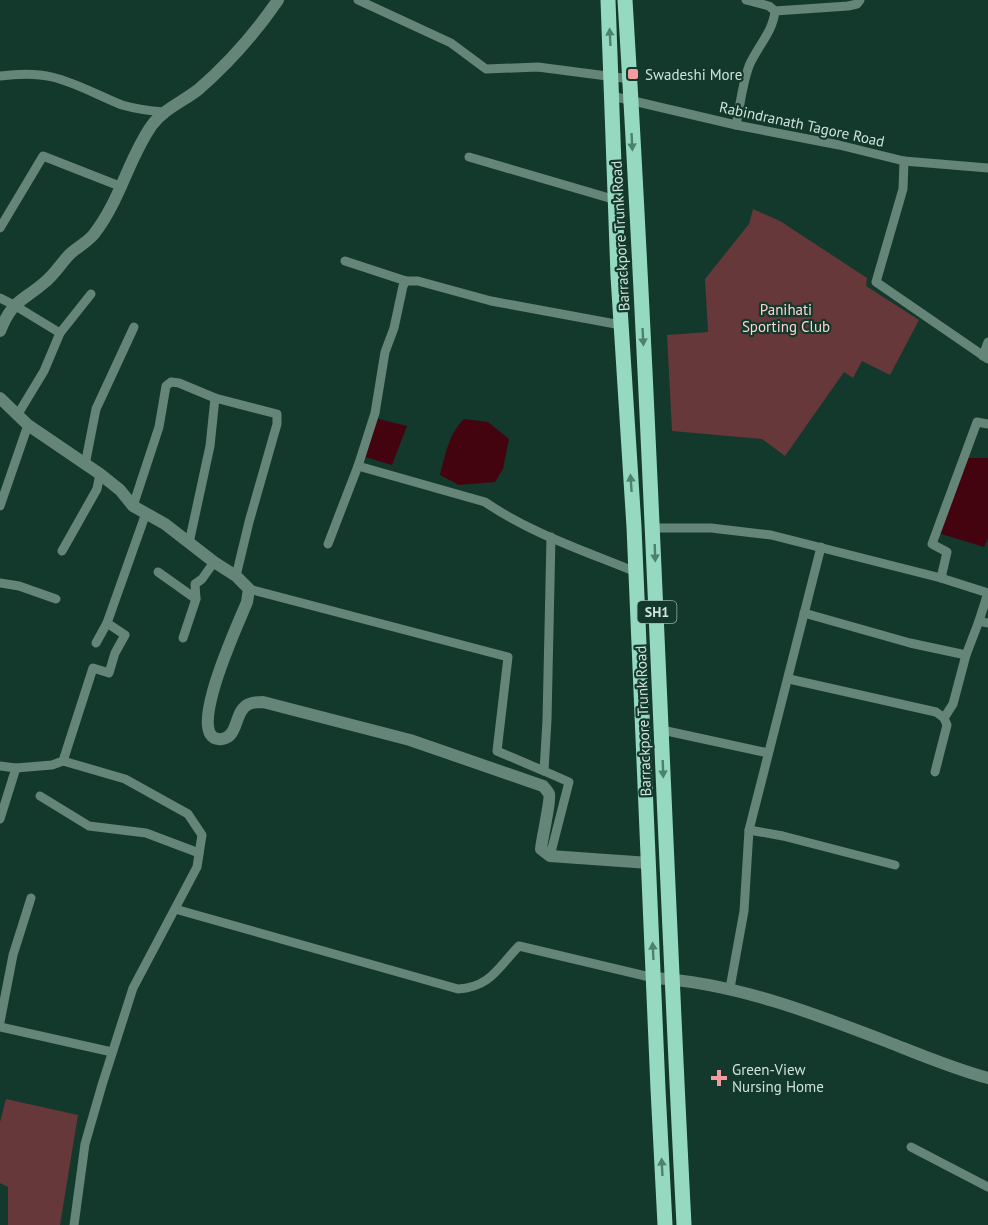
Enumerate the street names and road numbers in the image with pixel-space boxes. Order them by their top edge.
street label: Rabindranath Tagore Road [718,97,886,151]
street label: Barrackpore Trunk Road [607,160,633,312]
road number: SH1 [638,601,676,623]
street label: Barrackpore Trunk Road [631,645,655,797]

